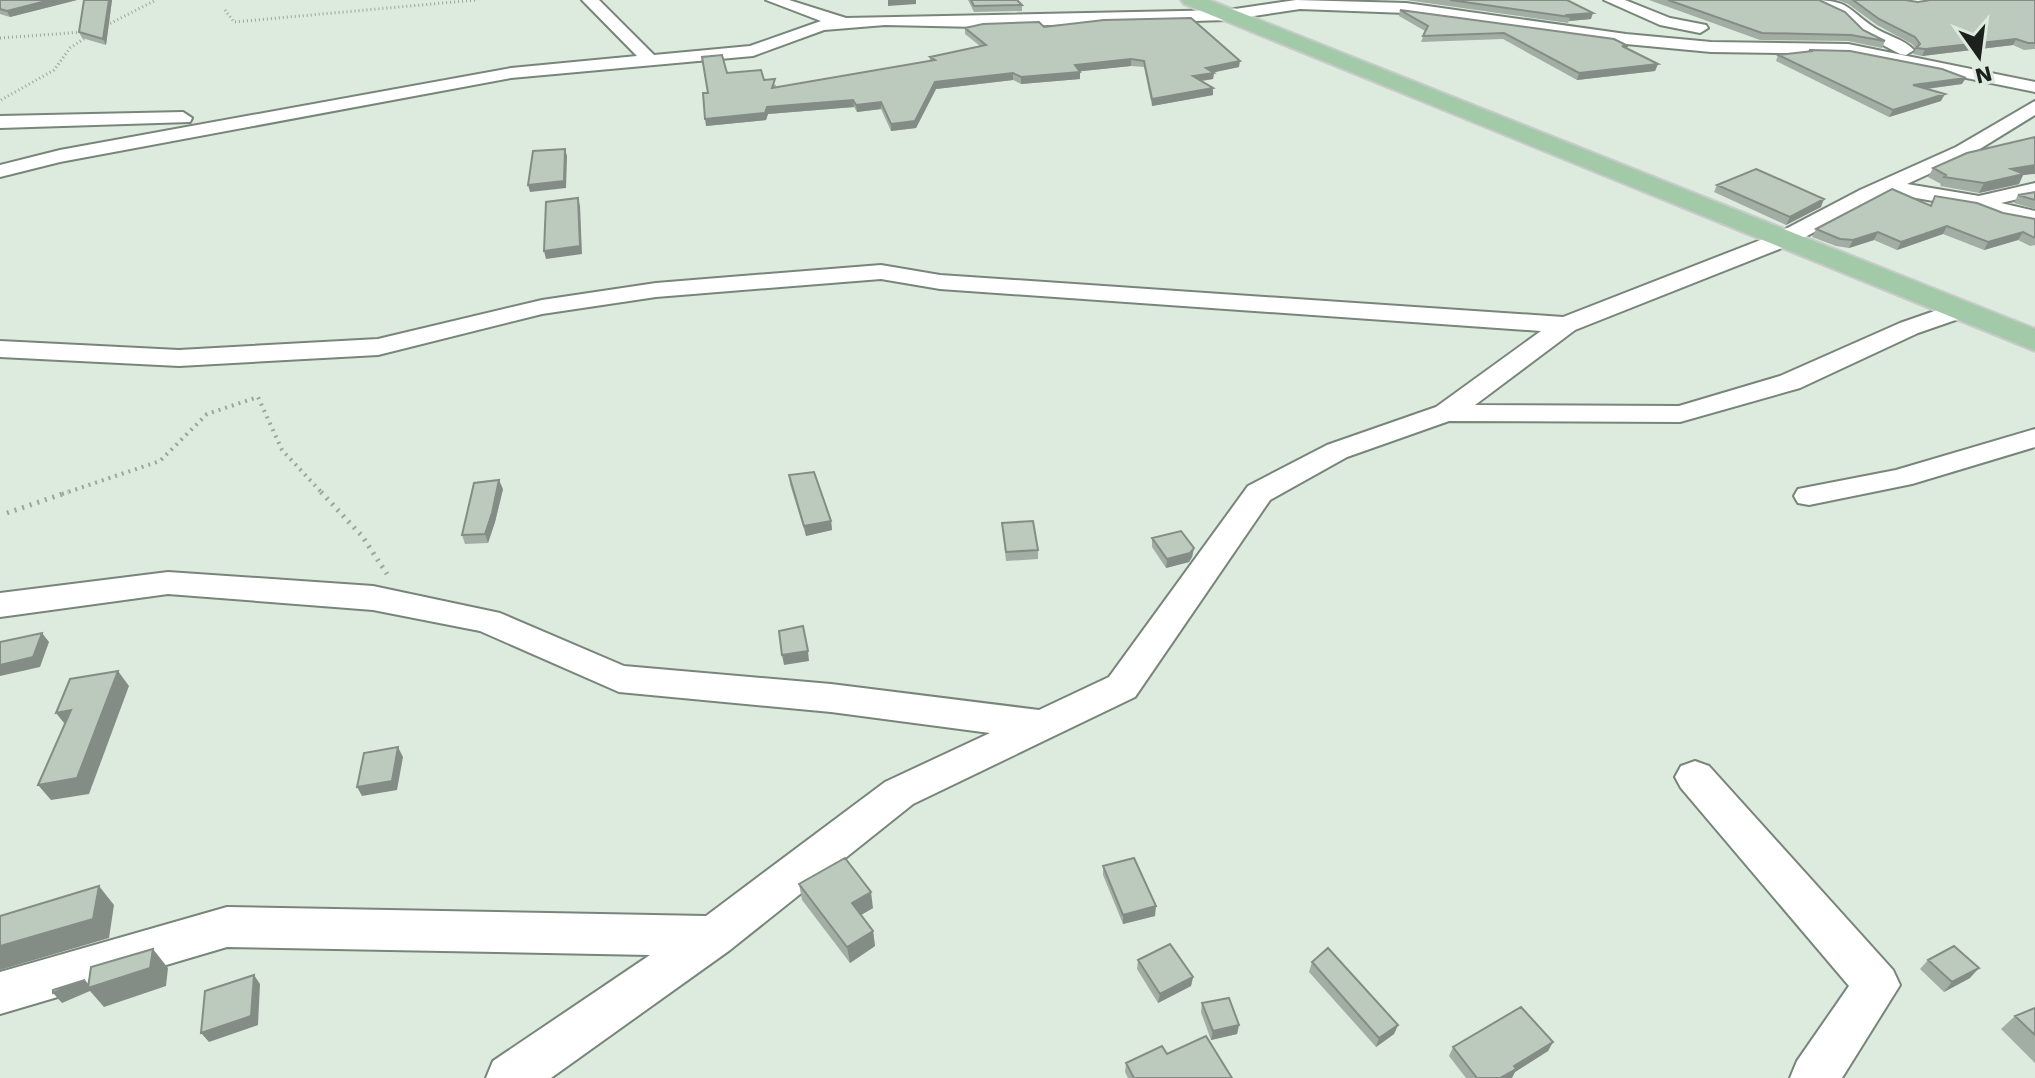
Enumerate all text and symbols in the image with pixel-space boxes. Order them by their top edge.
north arrow [1939,16,2019,96]
text: N [1973,61,1995,89]

